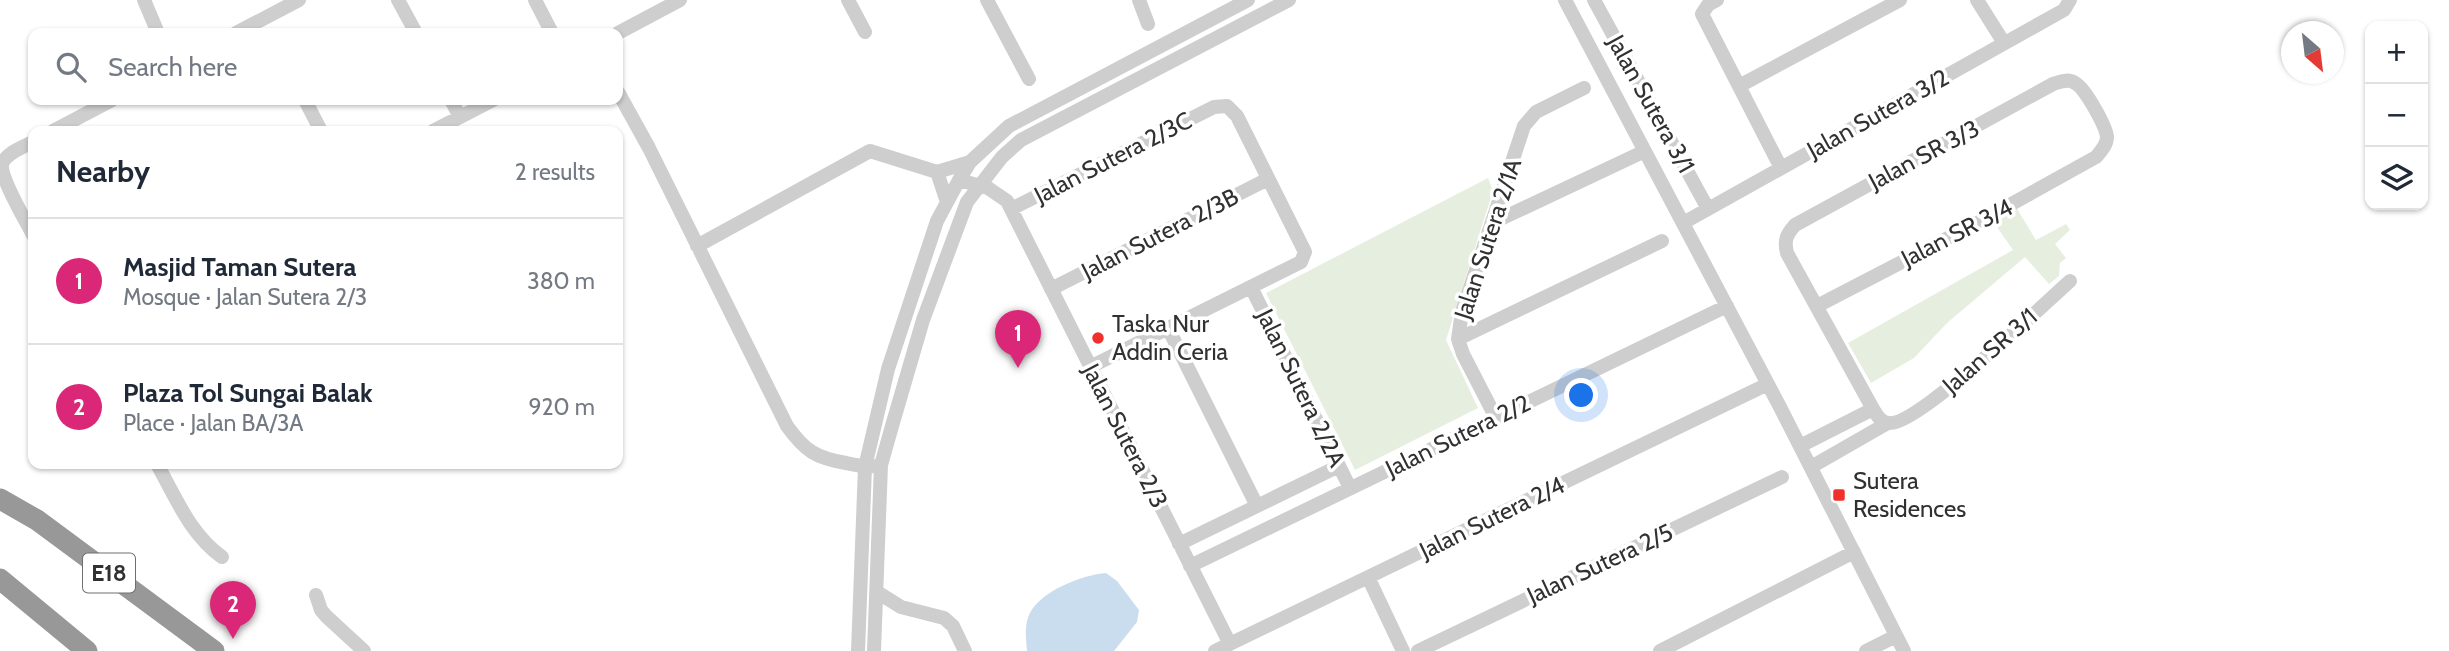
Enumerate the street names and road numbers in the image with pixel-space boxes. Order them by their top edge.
street label: Jalan Sutera 3/1 [1601,29,1701,178]
street label: Jalan Sutera 3/2 [1801,63,1954,165]
street label: Jalan Sutera 2/3C [1028,105,1196,210]
street label: Jalan SR 3/3 [1863,113,1984,196]
street label: Jalan Sutera 2/1A [1448,155,1527,324]
street label: Jalan Sutera 2/3B [1076,182,1243,286]
street label: Jalan SR 3/4 [1895,192,2017,273]
street label: Jalan SR 3/1 [1936,302,2043,400]
street label: Jalan Sutera 2/2A [1250,303,1352,472]
street label: Jalan Sutera 2/3 [1076,358,1174,513]
street label: Jalan Sutera 2/2 [1380,388,1535,484]
street label: Jalan Sutera 2/4 [1414,470,1569,566]
street label: Jalan Sutera 2/5 [1521,517,1677,610]
road number: E18 [83,554,135,593]

